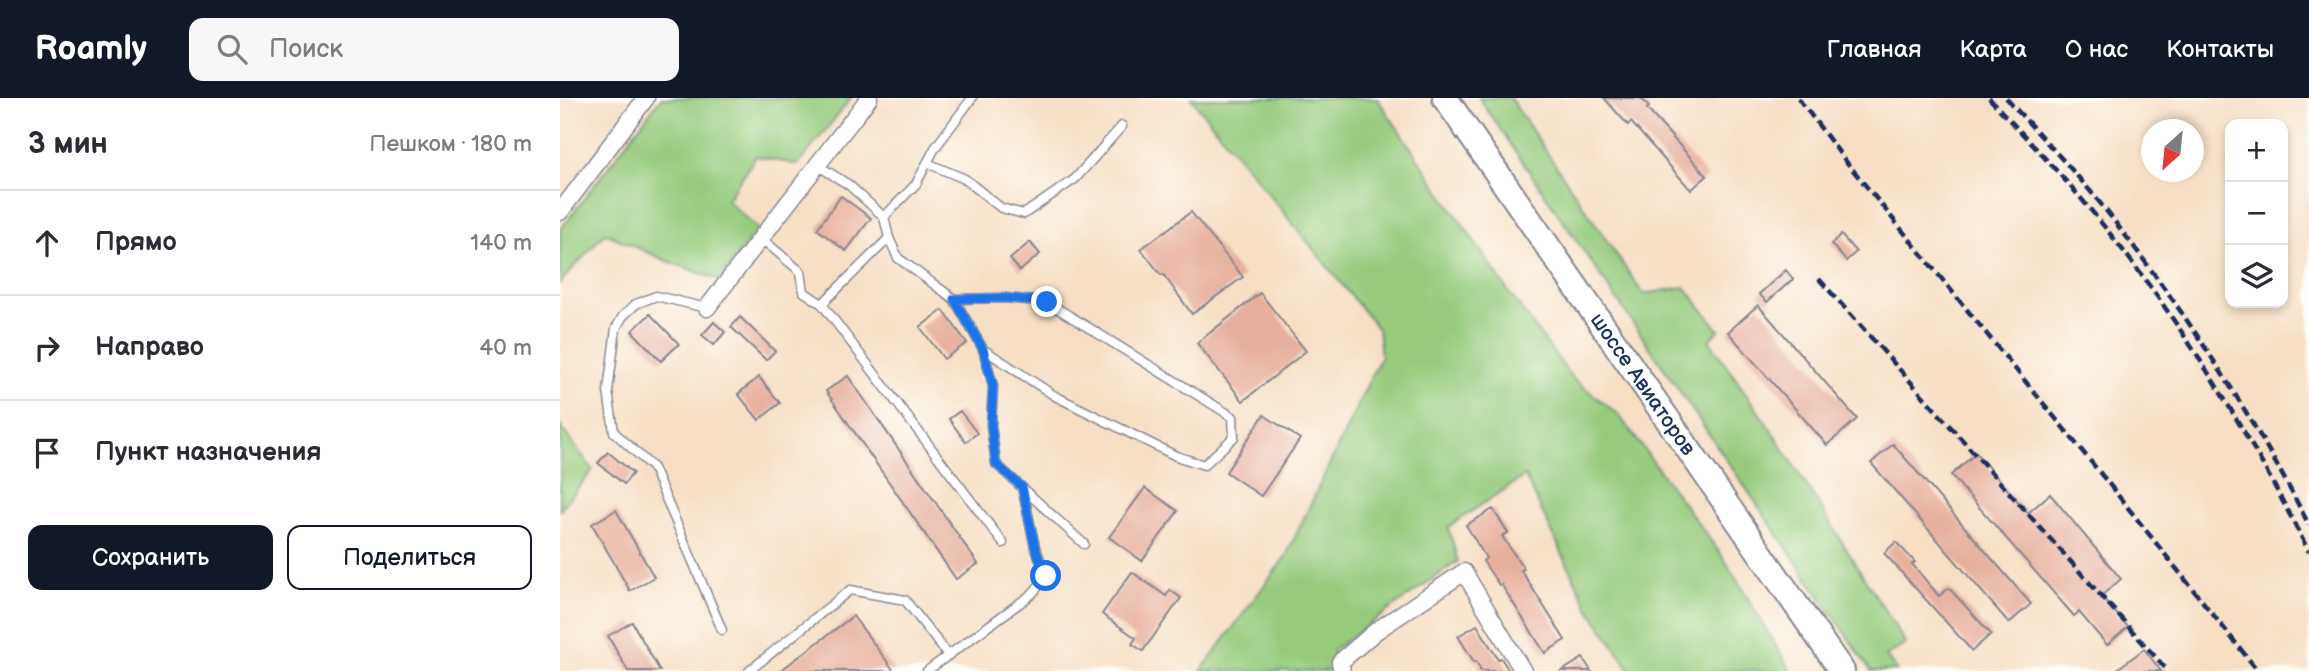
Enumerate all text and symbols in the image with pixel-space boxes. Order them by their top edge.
search box [189,18,679,81]
text: Roamly [35,29,147,69]
icon: search [213,30,251,68]
text: Поиск [269,34,343,65]
text: Главная [1827,35,1921,64]
text: Карта [1959,35,2027,64]
text: О нас [2065,35,2128,64]
text: Контакты [2166,35,2274,64]
north arrow [2141,119,2204,182]
map controls [2225,119,2288,308]
button: + [2225,119,2288,182]
text: 3 мин [28,126,108,162]
text: Пешком · 180 m [369,130,532,158]
button: − [2225,182,2288,245]
icon: ahead [28,224,66,262]
text: Прямо [95,227,177,258]
text: 140 m [470,229,532,257]
button: layers [2225,245,2288,308]
route end [1031,286,1062,317]
street label: шоссе Авиаторов [1585,308,1701,460]
icon: right [28,329,66,367]
text: Направо [95,332,204,363]
text: 40 m [479,334,532,362]
icon: arrive [28,434,66,472]
text: Пункт назначения [95,437,321,468]
button: Сохранить [28,525,273,590]
button: Поделиться [287,525,532,590]
route start [1030,560,1061,591]

